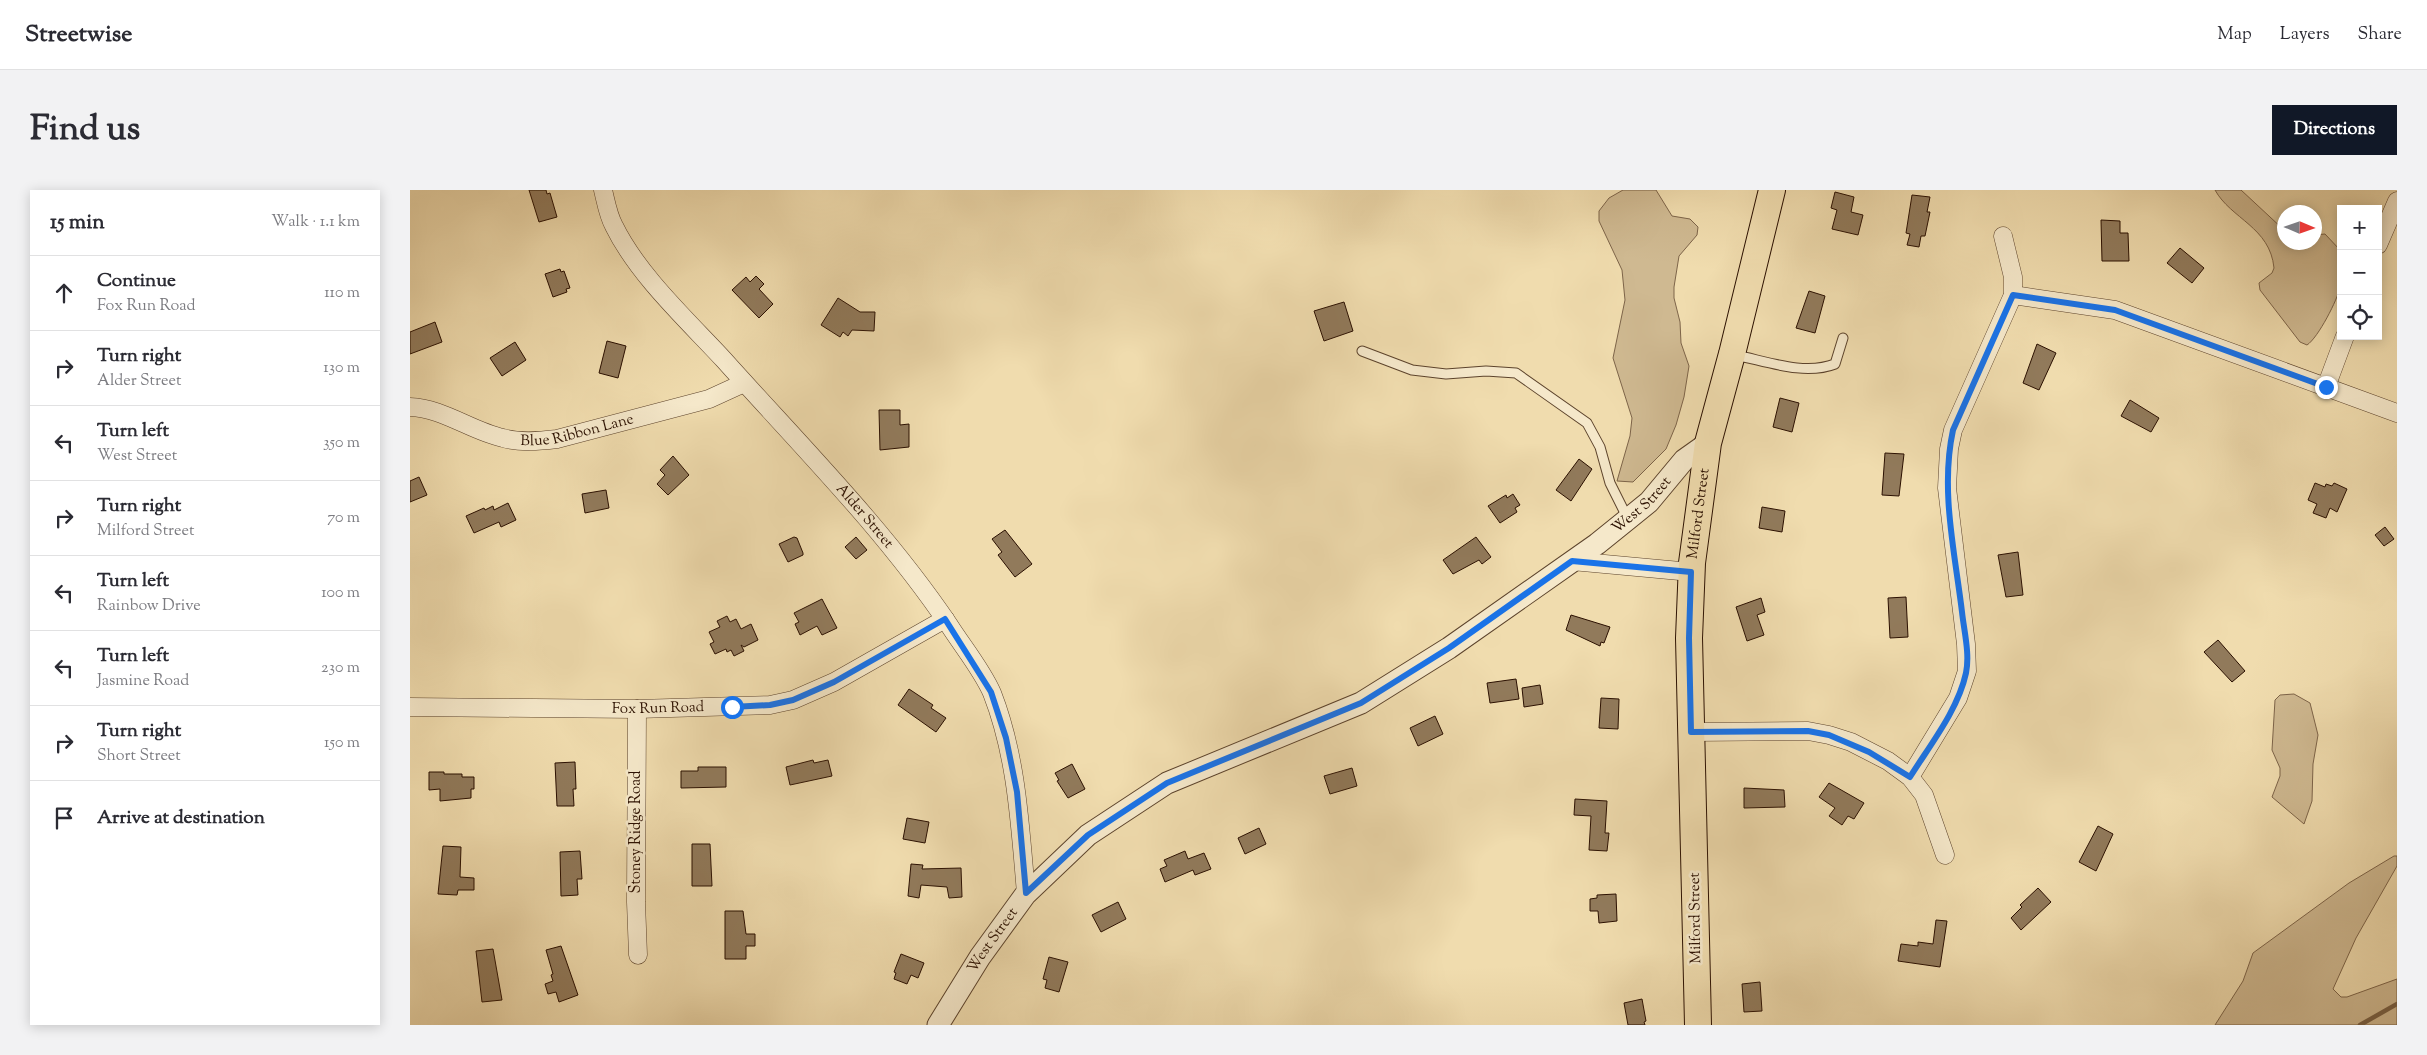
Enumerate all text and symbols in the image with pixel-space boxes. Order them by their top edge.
text: Streetwise [25,18,132,52]
text: Map [2217,22,2252,48]
text: Layers [2280,22,2330,48]
text: Share [2358,22,2402,48]
text: Find us [30,105,140,156]
button: Directions [2272,105,2397,155]
north arrow [2277,205,2322,250]
map controls [2337,205,2382,340]
button: + [2337,205,2382,250]
text: 15 min [50,208,105,238]
text: Walk · 1.1 km [271,211,360,234]
button: − [2337,250,2382,295]
text: Continue [97,268,176,295]
icon: ahead [50,279,78,307]
text: 110 m [324,282,360,305]
text: Fox Run Road [97,295,195,318]
button: locate [2337,295,2382,340]
text: Turn right [97,343,181,370]
icon: right [50,354,78,382]
text: 130 m [323,357,360,380]
text: Alder Street [97,370,181,393]
route end [2315,376,2338,399]
street label: Blue Ribbon Lane [520,409,636,452]
text: Turn left [97,418,169,445]
icon: left [50,429,78,457]
text: 350 m [323,432,360,455]
text: West Street [97,445,177,468]
street label: Milford Street [1682,467,1715,560]
street label: West Street [1607,472,1676,539]
street label: Alder Street [831,479,898,553]
text: Turn right [97,493,181,520]
icon: right [50,504,78,532]
text: 70 m [327,507,360,530]
text: Milford Street [97,520,194,543]
text: Turn left [97,568,169,595]
icon: left [50,579,78,607]
text: 100 m [321,582,360,605]
text: Rainbow Drive [97,595,201,618]
text: Turn left [97,643,169,670]
icon: left [50,654,78,682]
text: 230 m [321,657,360,680]
text: Jasmine Road [97,670,189,693]
street label: Fox Run Road [612,696,705,720]
route start [721,696,744,719]
text: Turn right [97,718,181,745]
icon: right [50,729,78,757]
text: 150 m [324,732,360,755]
text: Short Street [97,745,181,768]
street label: Stoney Ridge Road [626,770,647,893]
icon: arrive [50,804,78,832]
text: Arrive at destination [97,805,265,832]
street label: Milford Street [1685,872,1707,964]
street label: West Street [962,903,1023,977]

